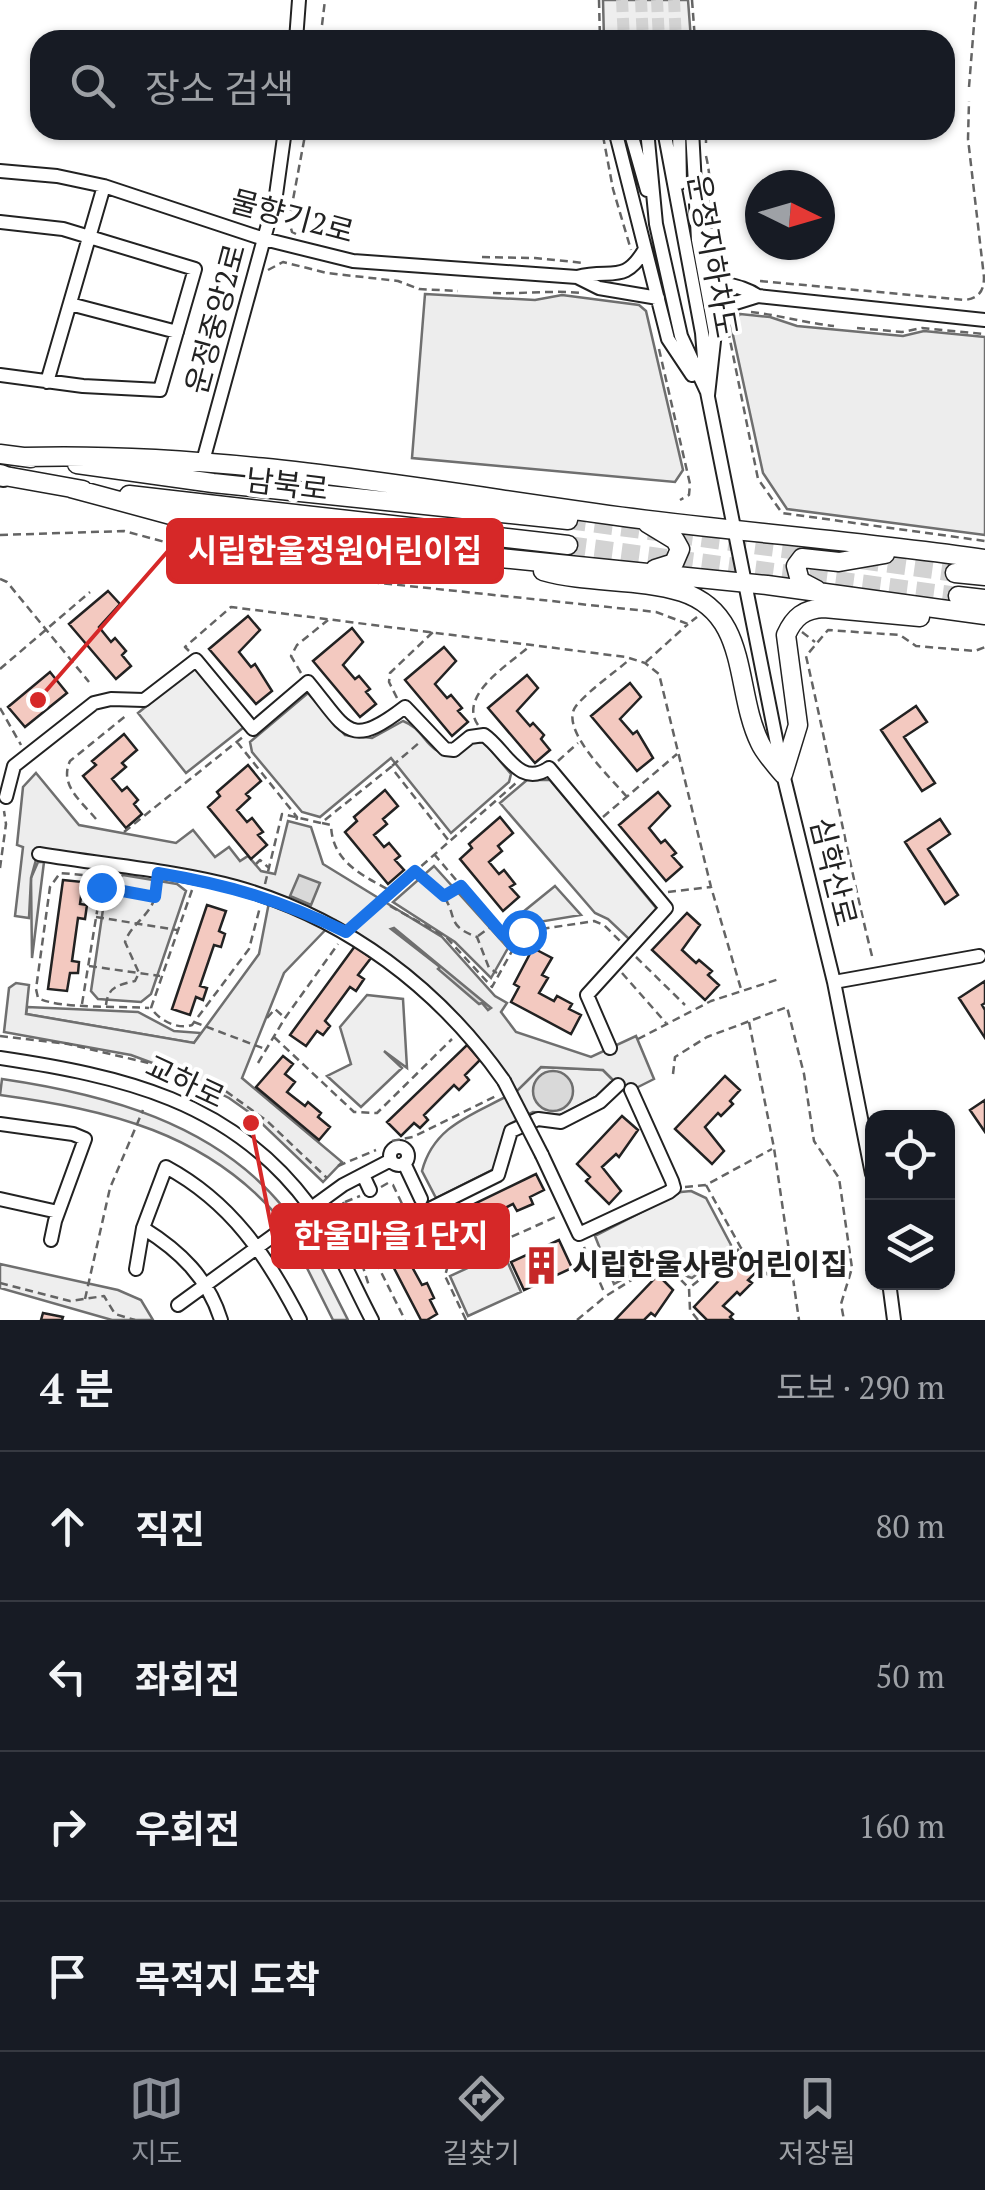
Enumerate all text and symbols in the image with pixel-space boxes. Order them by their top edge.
search box [30,30,955,140]
icon: search [65,58,120,113]
text: 장소 검색 [145,63,294,113]
north arrow [745,170,835,260]
street label: 운정지하차도 [679,171,747,341]
street label: 물향기2로 [226,180,358,252]
street label: 운정중앙2로 [176,239,254,398]
street label: 남북로 [244,459,331,509]
callout: 시립한울정원어린이집 [168,520,502,582]
text: 시립한울정원어린이집 [188,529,482,571]
street label: 심학산로 [801,813,867,930]
route end [79,865,125,911]
route start [501,910,547,956]
street label: 교하로 [139,1045,231,1117]
map controls [865,1110,955,1290]
button: locate [865,1110,955,1200]
button: layers [865,1200,955,1290]
callout: 한울마을1단지 [273,1205,508,1267]
text: 한울마을1단지 [294,1214,488,1256]
building icon: 시립한울사랑어린이집 [521,1244,563,1286]
place label: 시립한울사랑어린이집 [572,1244,848,1284]
text: 4 분 [40,1360,114,1416]
text: 도보 · 290 m [776,1366,945,1408]
icon: ahead [40,1499,95,1554]
text: 직진 [135,1504,205,1554]
text: 80 m [875,1505,945,1547]
icon: left [40,1649,95,1704]
text: 좌회전 [135,1654,240,1704]
text: 50 m [875,1655,945,1697]
icon: right [40,1799,95,1854]
text: 우회전 [135,1804,240,1854]
text: 160 m [858,1805,945,1847]
icon: arrive [40,1949,95,2004]
text: 목적지 도착 [135,1954,320,2004]
tab: 지도 [129,2071,184,2171]
tab: 길찾기 [443,2071,520,2171]
tab: 저장됨 [778,2071,856,2171]

